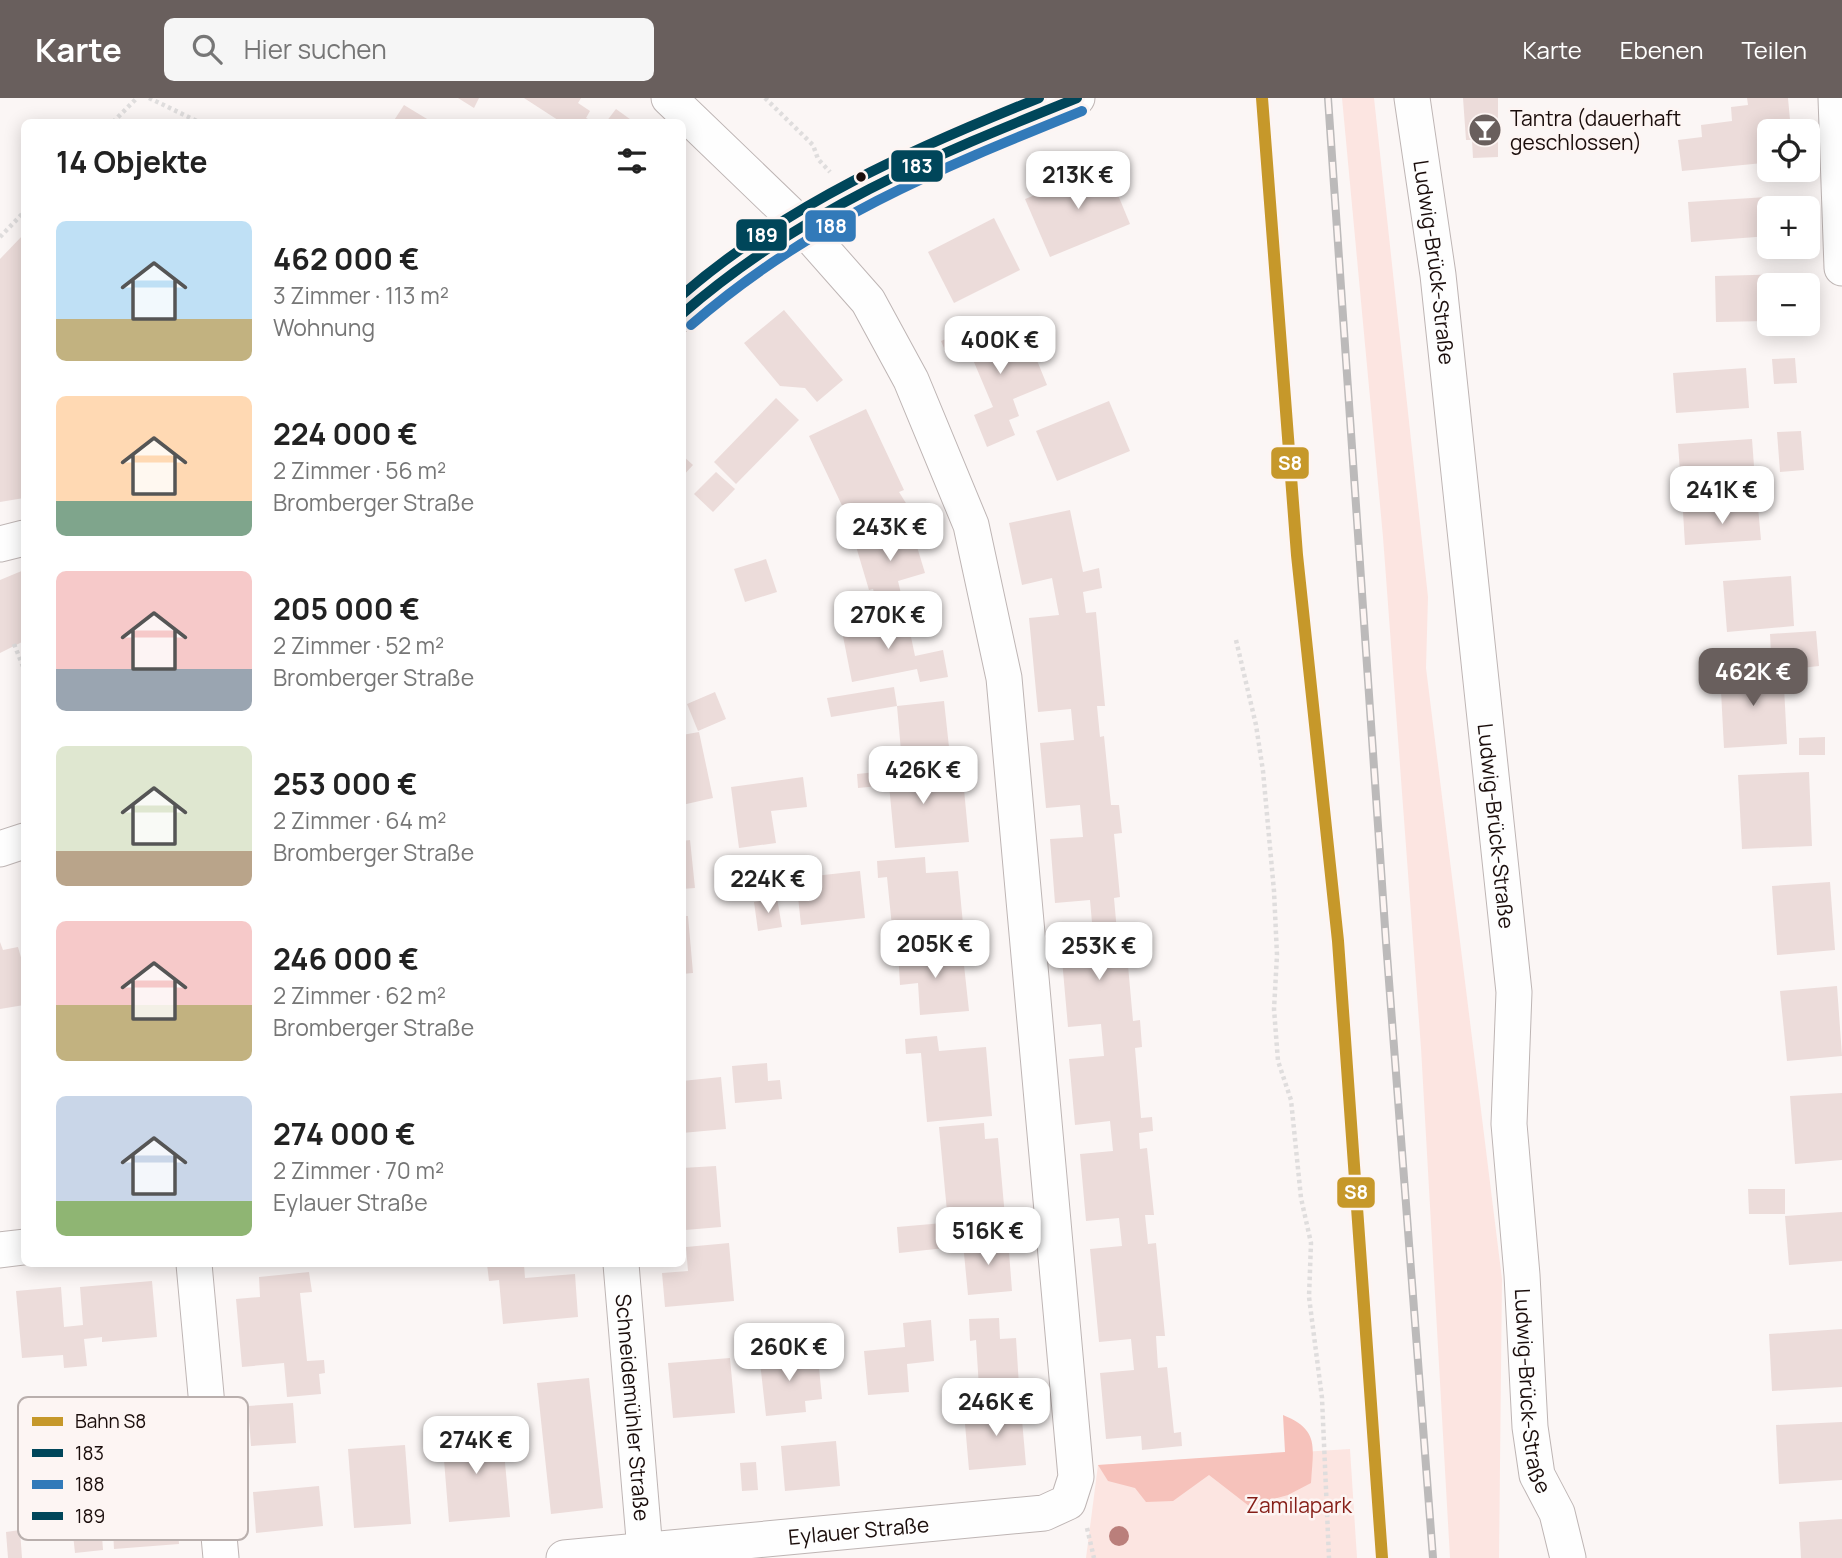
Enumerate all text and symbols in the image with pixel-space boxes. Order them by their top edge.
search box [164,18,654,81]
text: Karte [35,27,122,72]
icon: search [188,30,226,68]
text: Hier suchen [244,31,387,67]
text: Karte [1522,33,1582,66]
text: Ebenen [1620,33,1703,66]
text: Teilen [1741,33,1807,66]
place label: Tantra (dauerhaft geschlossen) [1510,104,1681,156]
bar icon: Tantra (dauerhaft geschlossen) [1466,111,1504,149]
map controls [1757,119,1820,336]
button: locate [1757,119,1820,182]
text: 14 Objekte [56,141,207,182]
icon: filters [613,142,651,180]
line badge: 183 [890,149,944,183]
pin: 213K € [1021,152,1135,211]
text: 183 [901,153,933,179]
text: 213K € [1042,158,1114,190]
street label: Ludwig-Brück-Straße [1407,158,1461,366]
unlabelled marker [854,170,868,184]
button: + [1757,196,1820,259]
line badge: 188 [804,209,857,243]
text: 188 [815,213,847,239]
line badge: 189 [735,218,788,252]
text: 189 [746,222,778,248]
text: 462 000 € [273,238,419,279]
icon: home [112,249,196,333]
button: − [1757,273,1820,336]
text: 3 Zimmer · 113 m² [273,279,449,311]
text: Wohnung [273,311,375,343]
pin: 400K € [943,316,1057,376]
text: 400K € [961,323,1039,355]
text: 224 000 € [273,413,418,454]
icon: home [112,424,196,508]
line badge: S8 [1270,446,1310,480]
text: S8 [1278,450,1302,476]
text: 2 Zimmer · 56 m² [273,454,446,486]
pin: 241K € [1665,466,1779,526]
text: 241K € [1686,473,1758,505]
text: Bromberger Straße [273,486,474,518]
pin: 243K € [833,504,947,563]
text: 243K € [852,510,928,542]
text: 205 000 € [273,588,420,629]
pin: 270K € [831,592,945,651]
text: 270K € [850,598,926,630]
icon: home [112,599,196,683]
text: 2 Zimmer · 52 m² [273,629,444,661]
pin: 462K € [1696,648,1810,708]
text: 462K € [1715,655,1791,687]
text: Bromberger Straße [273,661,474,693]
street label: Ludwig-Brück-Straße [1472,722,1521,930]
pin: 426K € [866,746,980,806]
text: 426K € [885,753,961,785]
text: 253 000 € [273,763,418,804]
icon: home [112,774,196,858]
text: 2 Zimmer · 64 m² [273,804,446,836]
text: Bromberger Straße [273,836,474,868]
pin: 224K € [711,856,825,915]
text: 224K € [730,862,806,894]
pin: 205K € [878,920,992,980]
pin: 253K € [1042,922,1156,982]
text: 205K € [896,927,974,959]
text: 253K € [1061,929,1137,961]
text: 246 000 € [273,938,419,979]
icon: home [112,949,196,1033]
text: 2 Zimmer · 62 m² [273,979,446,1011]
text: Bromberger Straße [273,1011,474,1043]
text: 274 000 € [273,1113,416,1154]
icon: home [112,1124,196,1208]
text: 2 Zimmer · 70 m² [273,1154,444,1186]
line badge: S8 [1336,1176,1376,1209]
text: S8 [1344,1179,1368,1205]
text: Eylauer Straße [273,1186,428,1218]
pin: 516K € [931,1208,1045,1267]
text: 516K € [952,1214,1024,1246]
street label: Ludwig-Brück-Straße [1509,1288,1558,1498]
street label: Schneidemühler Straße [610,1293,656,1522]
pin: 260K € [732,1324,846,1383]
text: 260K € [750,1330,828,1362]
pin: 246K € [939,1378,1053,1438]
text: 246K € [958,1385,1034,1417]
legend [18,1397,248,1540]
text: Bahn S8 [75,1408,146,1434]
pin: 274K € [419,1416,533,1476]
text: 274K € [439,1423,513,1455]
text: 183 [75,1440,104,1466]
text: 188 [75,1471,104,1497]
park label: Zamilapark [1246,1491,1353,1519]
text: 189 [75,1503,105,1529]
street label: Eylauer Straße [787,1510,930,1551]

